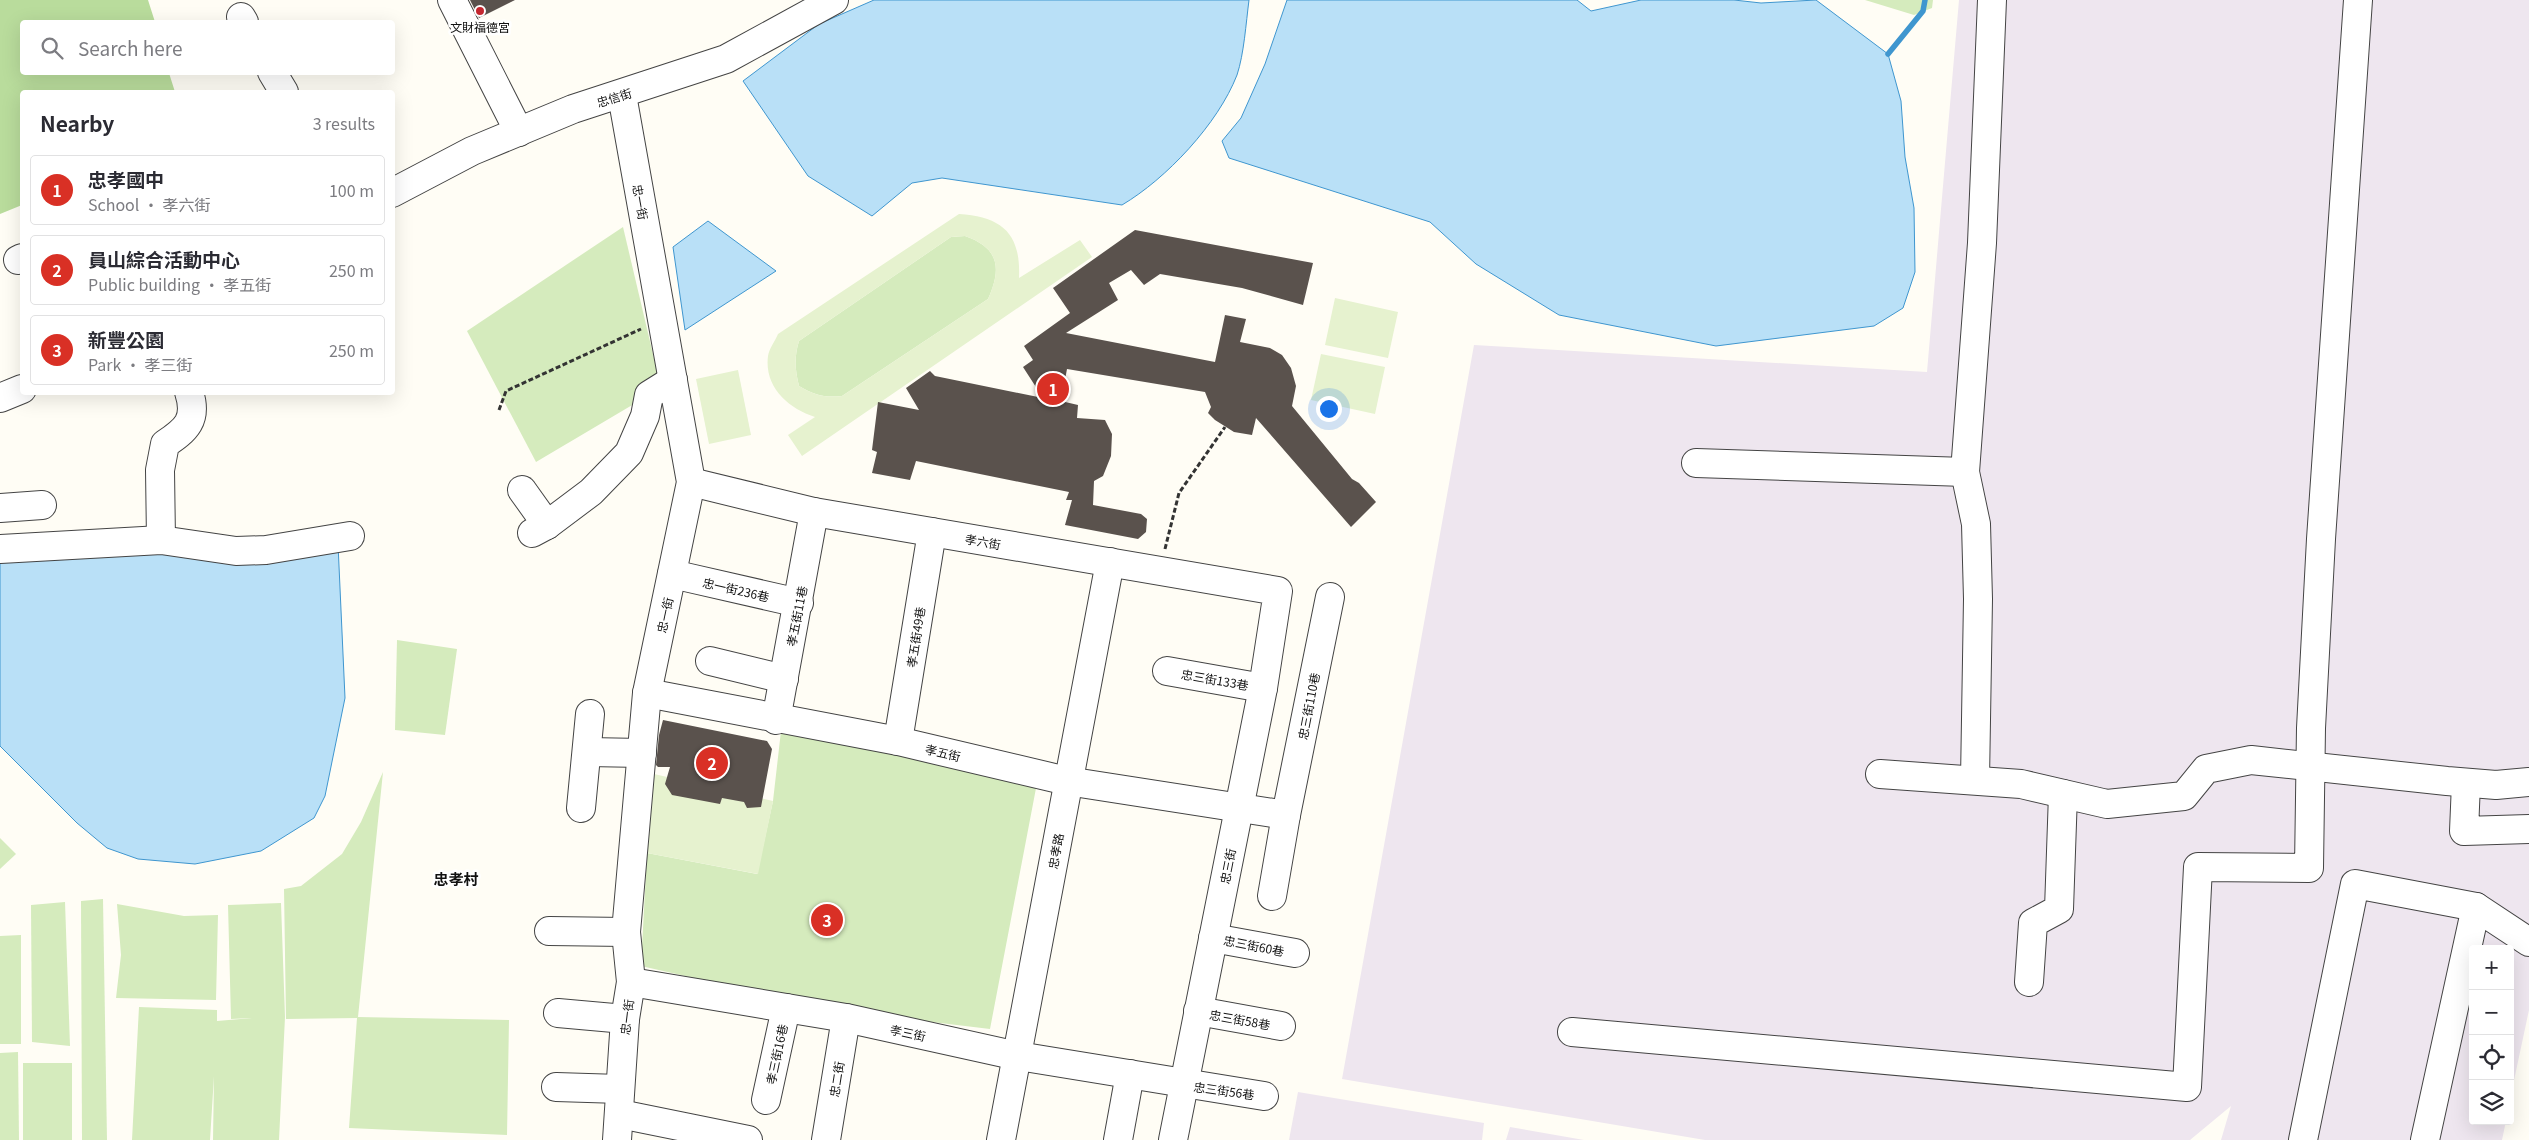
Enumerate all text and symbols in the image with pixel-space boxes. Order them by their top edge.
marker: 文財福德宮 [474,5,486,17]
place label: 文財福德宮 [450,18,510,35]
search box [20,20,395,75]
icon: search [38,34,66,62]
text: Search here [78,34,182,61]
street label: 忠信街 [594,84,634,110]
text: Nearby [40,108,114,138]
text: 3 results [313,111,375,135]
text: 忠孝國中 [88,165,164,192]
text: 1 [52,178,62,202]
text: 100 m [329,178,374,202]
street label: 忠一街 [630,183,652,221]
text: School · 孝六街 [88,192,211,216]
text: 員山綜合活動中心 [88,245,240,272]
text: 2 [52,258,62,282]
text: 250 m [329,258,374,282]
text: Public building · 孝五街 [88,272,271,296]
text: 新豐公園 [88,325,164,352]
text: 3 [52,338,62,362]
text: 250 m [329,338,374,362]
text: Park · 孝三街 [88,352,193,376]
pin: 1 [1037,370,1069,408]
your location [1316,396,1342,422]
street label: 孝六街 [964,530,1002,552]
street label: 忠一街236巷 [701,573,771,605]
street label: 孝五街11巷 [782,584,810,648]
street label: 忠一街 [652,596,676,634]
street label: 孝五街49巷 [902,605,928,669]
street label: 忠三街133巷 [1180,665,1250,693]
street label: 忠三街110巷 [1293,671,1323,741]
street label: 孝五街 [924,740,962,764]
pin: 2 [696,744,728,782]
street label: 忠孝路 [1044,832,1066,870]
street label: 忠三街 [1215,847,1239,885]
district label: 忠孝村 [433,868,479,889]
pin: 3 [811,901,843,939]
street label: 忠三街60巷 [1222,931,1286,959]
map controls [2469,945,2514,1125]
button: + [2469,945,2514,990]
button: − [2469,990,2514,1035]
street label: 忠一街 [615,998,637,1036]
street label: 忠三街58巷 [1208,1005,1272,1033]
street label: 孝三街 [889,1020,927,1044]
street label: 孝三街16巷 [761,1022,791,1086]
button: locate [2469,1035,2514,1080]
street label: 忠二街 [825,1060,847,1098]
street label: 忠三街56巷 [1192,1077,1256,1103]
button: layers [2469,1080,2514,1125]

